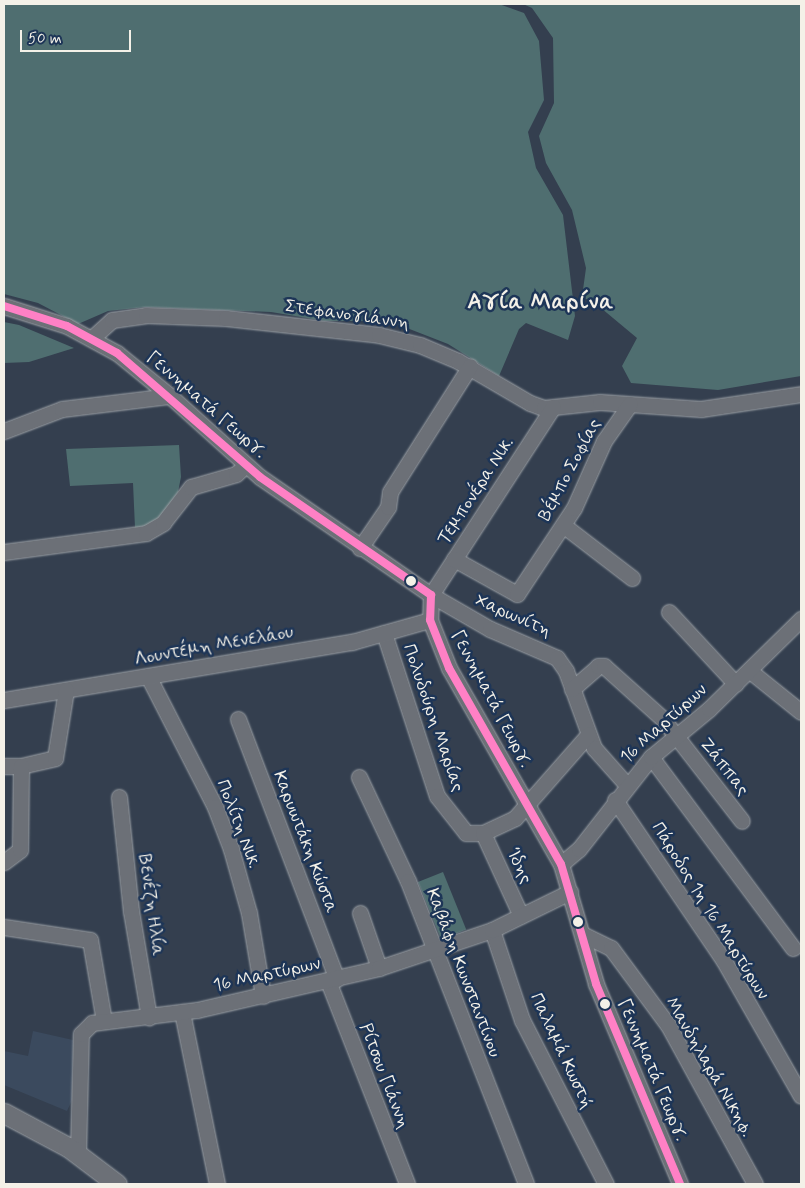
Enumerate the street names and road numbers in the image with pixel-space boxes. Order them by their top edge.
street label: Στεφανογιάννη [284,296,410,334]
street label: Γεννηματά Γεωργ. [142,347,270,463]
street label: Βέμπο Σοφίας [534,415,606,525]
street label: Τεμπονέρα Νικ. [433,433,519,549]
street label: Χαρωνίτη [472,590,554,642]
street label: Λουντέμη Μενελάου [133,621,295,671]
street label: Γεννηματά Γεωργ. [446,627,536,771]
street label: Πολυδούρη Μαρίας [398,641,468,795]
street label: 16 Μαρτύρων [616,679,712,769]
street label: Ζάππας [695,734,753,800]
street label: Καρυωτάκη Κώστα [268,768,342,916]
street label: Πολίτη Νικ. [211,777,265,871]
street label: Πάροδος 1η 16 Μαρτύρων [646,818,774,1004]
street label: Ίδης [501,845,537,887]
street label: Βενέζη Ηλία [133,853,169,957]
street label: Καβάφη Κωνσταντίνου [421,886,505,1060]
street label: 16 Μαρτύρων [211,953,323,997]
street label: Παλαμά Κωστή [525,990,597,1112]
street label: Μανδηλαρά Νικηφ. [660,993,758,1141]
street label: Γεννηματά Γεωργ. [612,996,692,1144]
street label: Ρίτσου Γιάννη [354,1020,414,1132]

